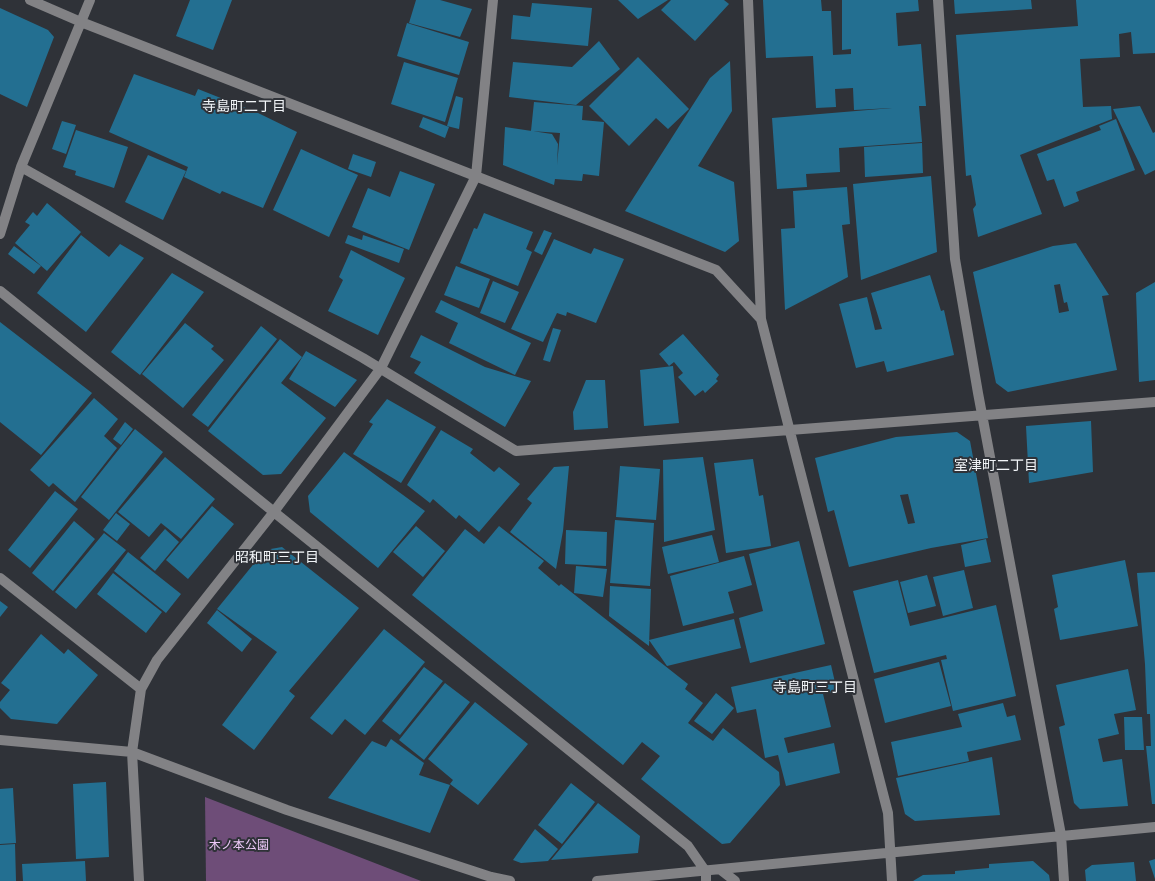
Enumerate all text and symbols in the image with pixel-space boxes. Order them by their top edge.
district label: 寺島町二丁目 [202,99,286,115]
district label: 室津町二丁目 [954,458,1038,474]
district label: 昭和町三丁目 [235,550,319,566]
district label: 寺島町三丁目 [773,680,857,696]
park label: 木ノ本公園 [209,839,269,853]

